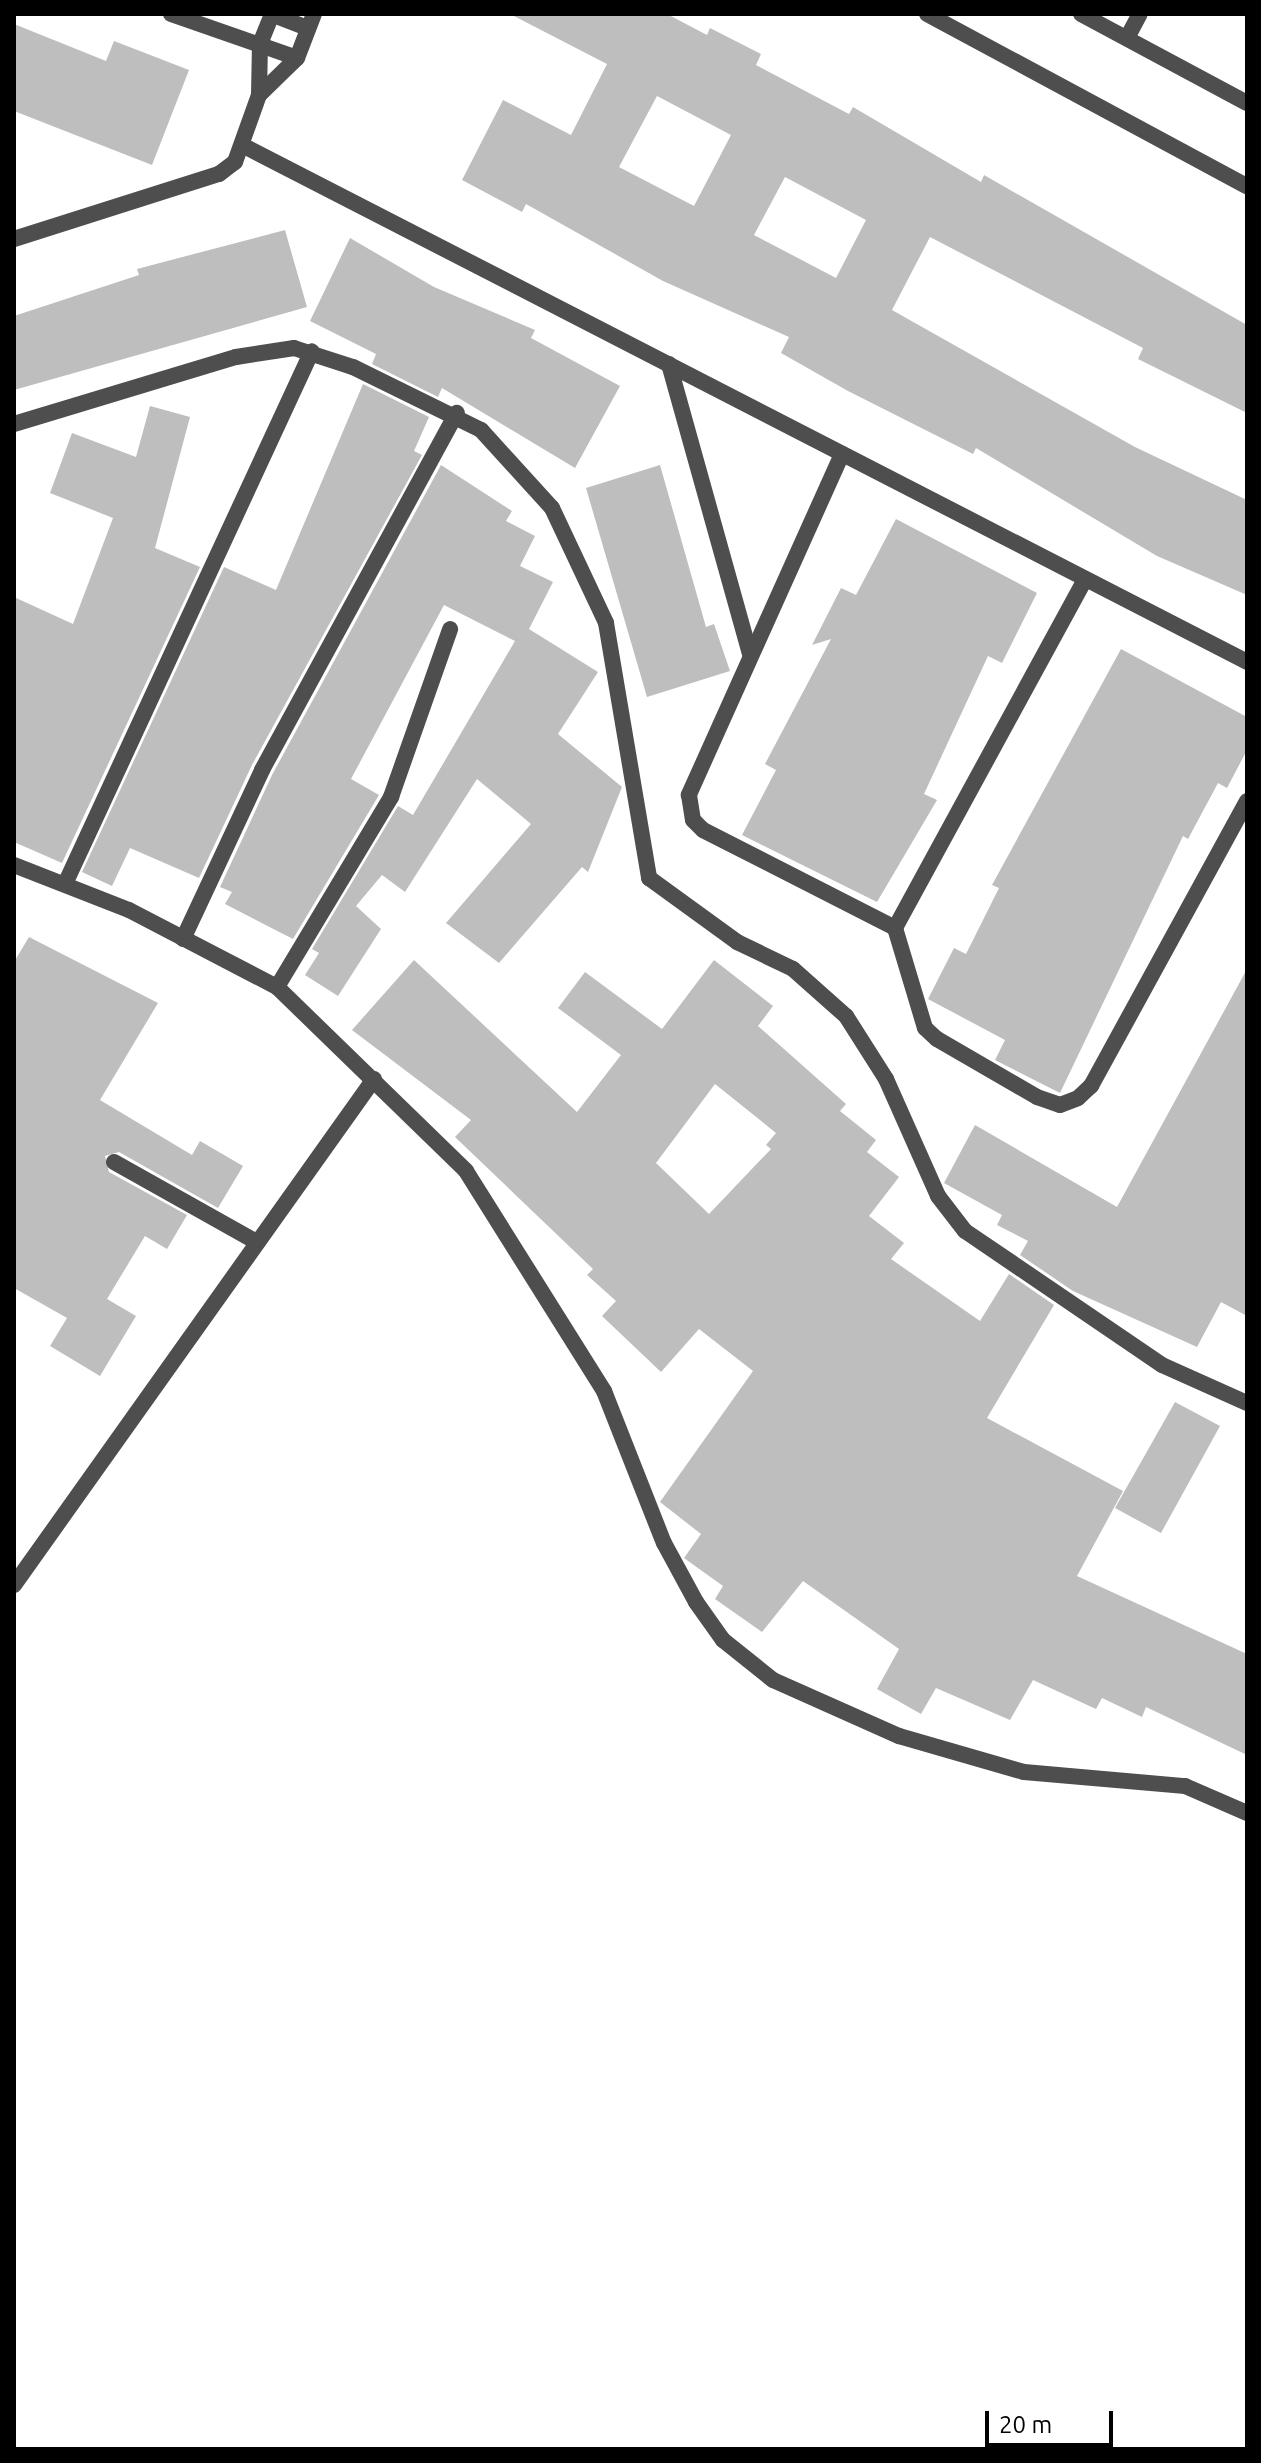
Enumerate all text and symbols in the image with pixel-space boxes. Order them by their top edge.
scale bar [989,2395,1117,2445]
text: 20 m [999,2411,1052,2438]

